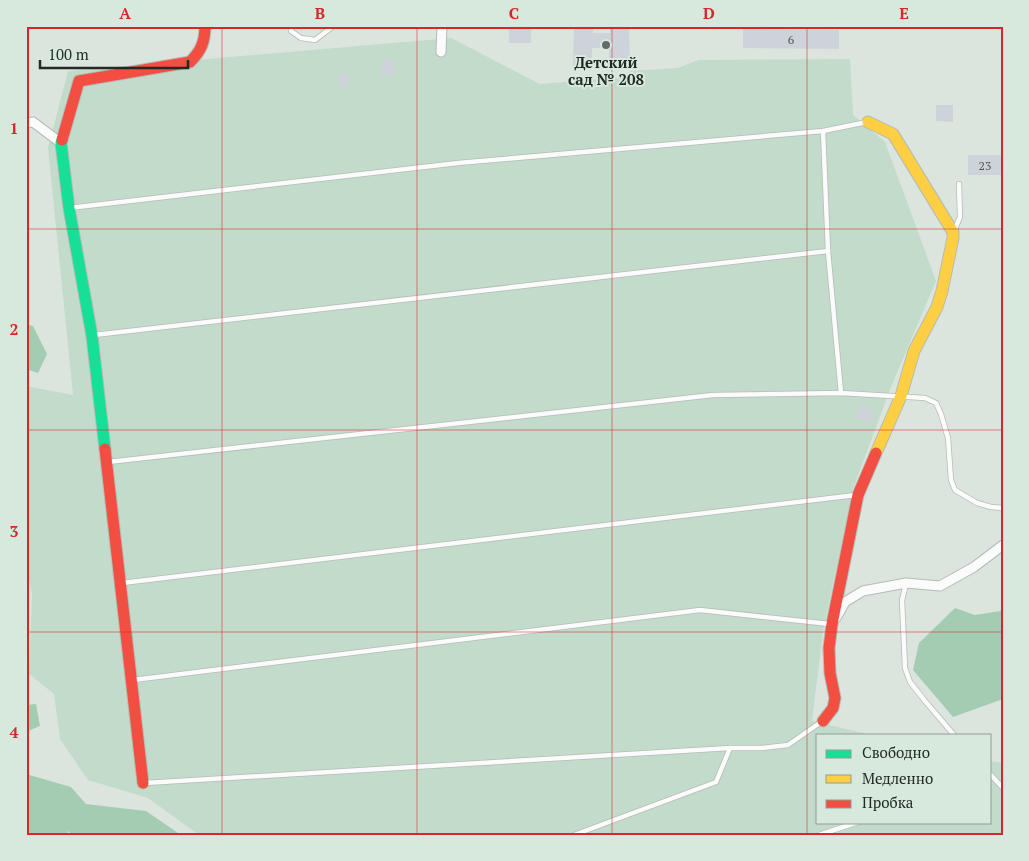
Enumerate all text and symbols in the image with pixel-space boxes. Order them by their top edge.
text: A [119,2,131,24]
text: B [315,2,325,24]
text: C [509,2,519,24]
text: D [703,2,715,24]
text: E [899,2,909,24]
house number: 6 [788,32,795,47]
scale bar [40,38,188,70]
marker: Детский сад № 208 [600,39,612,51]
text: 100 m [48,44,89,64]
place label: Детский сад № 208 [568,52,644,89]
text: 1 [9,117,19,139]
house number: 23 [979,158,991,173]
text: 2 [9,318,19,340]
text: 3 [9,520,19,542]
text: 4 [9,721,19,743]
legend [816,734,992,824]
text: Свободно [862,742,930,762]
text: Медленно [862,768,933,788]
text: Пробка [862,792,914,812]

